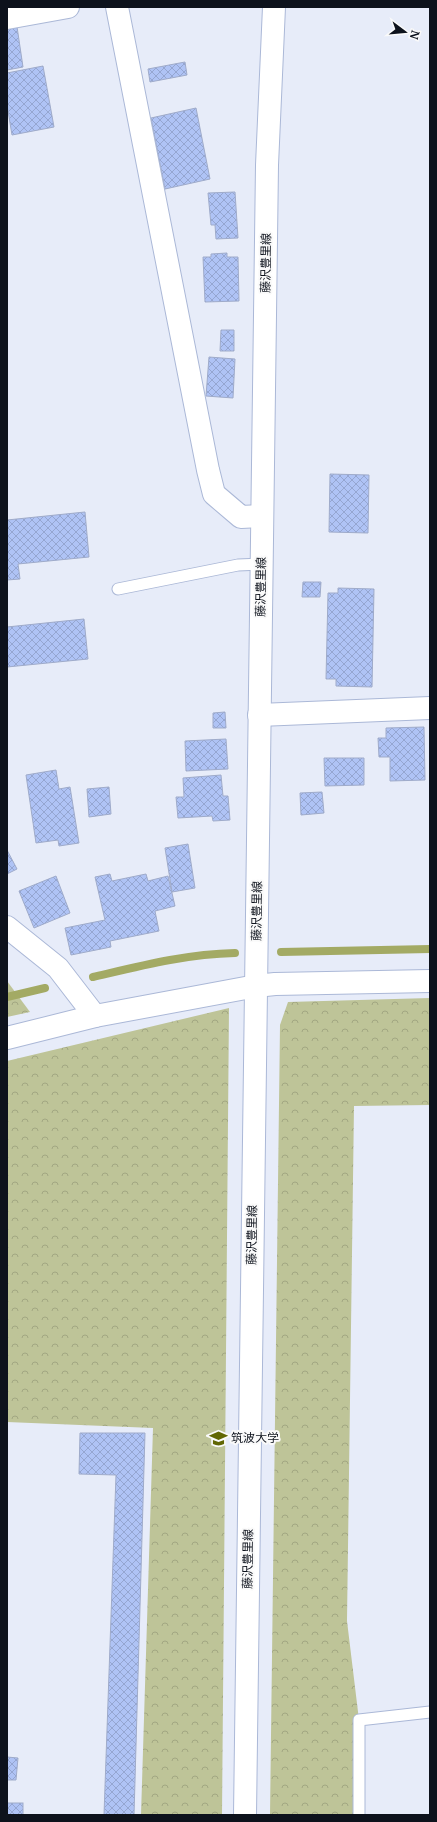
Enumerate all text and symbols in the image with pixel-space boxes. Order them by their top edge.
north arrow [385,12,425,52]
text: N [407,29,423,41]
street label: 藤沢豊里線 [257,233,274,293]
street label: 藤沢豊里線 [252,557,269,617]
street label: 藤沢豊里線 [248,881,265,941]
street label: 藤沢豊里線 [243,1205,260,1265]
school or university icon: 筑波大学 [208,1428,228,1448]
place label: 筑波大学 [231,1430,279,1445]
street label: 藤沢豊里線 [239,1529,256,1589]

